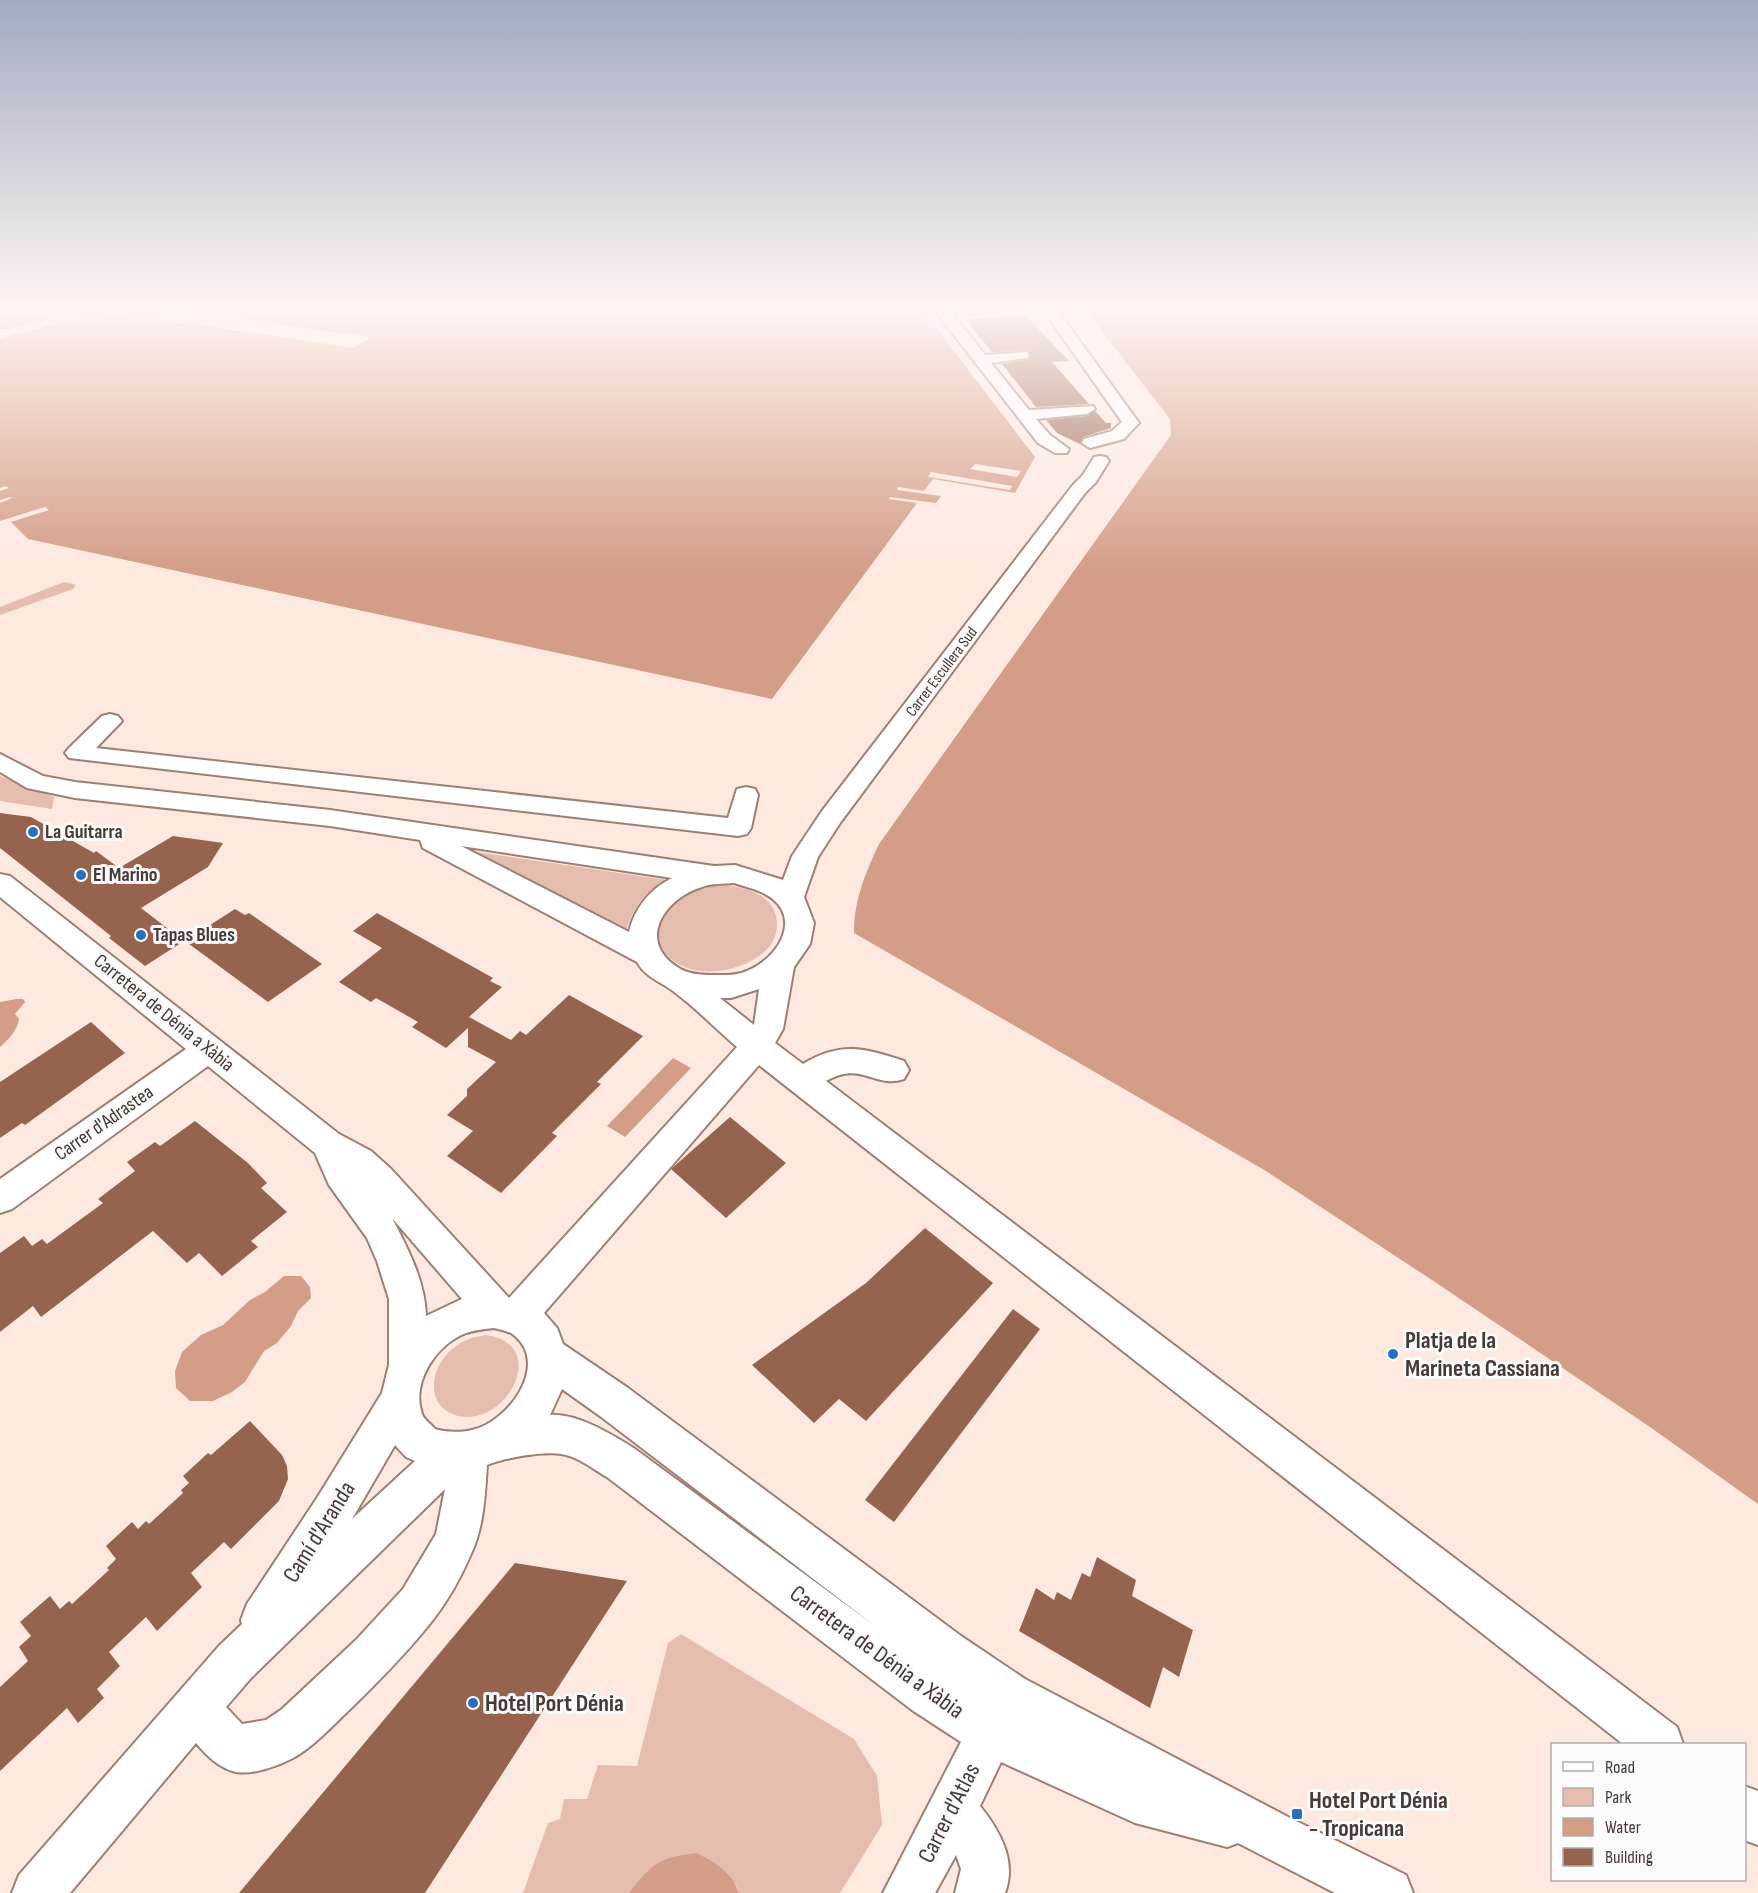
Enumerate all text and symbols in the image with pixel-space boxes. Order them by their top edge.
street label: Carrer Escullera Sud [902,623,982,721]
place label: La Guitarra [45,820,123,844]
marker: La Guitarra [26,825,40,839]
place label: El Marino [93,863,158,887]
marker: El Marino [74,868,88,882]
place label: Tapas Blues [153,923,235,947]
marker: Tapas Blues [134,928,148,942]
street label: Carretera de Dénia a Xàbia [89,949,239,1077]
street label: Carrer d'Adrastea [50,1080,158,1166]
place label: Platja de la Marineta Cassiana [1405,1326,1560,1383]
marker: Platja de la Marineta Cassiana [1386,1347,1400,1361]
street label: Camí d'Aranda [277,1476,361,1588]
street label: Carretera de Dénia a Xàbia [784,1579,970,1725]
place label: Hotel Port Dénia [485,1689,624,1718]
marker: Hotel Port Dénia [466,1696,480,1710]
legend [1551,1743,1746,1881]
text: Road [1605,1757,1635,1778]
street label: Carrer d'Atlas [912,1758,986,1868]
place label: Hotel Port Dénia - Tropicana [1309,1786,1448,1843]
text: Park [1605,1787,1631,1808]
marker: Hotel Port Dénia - Tropicana [1290,1807,1304,1821]
text: Water [1605,1817,1641,1838]
text: Building [1605,1847,1653,1868]

